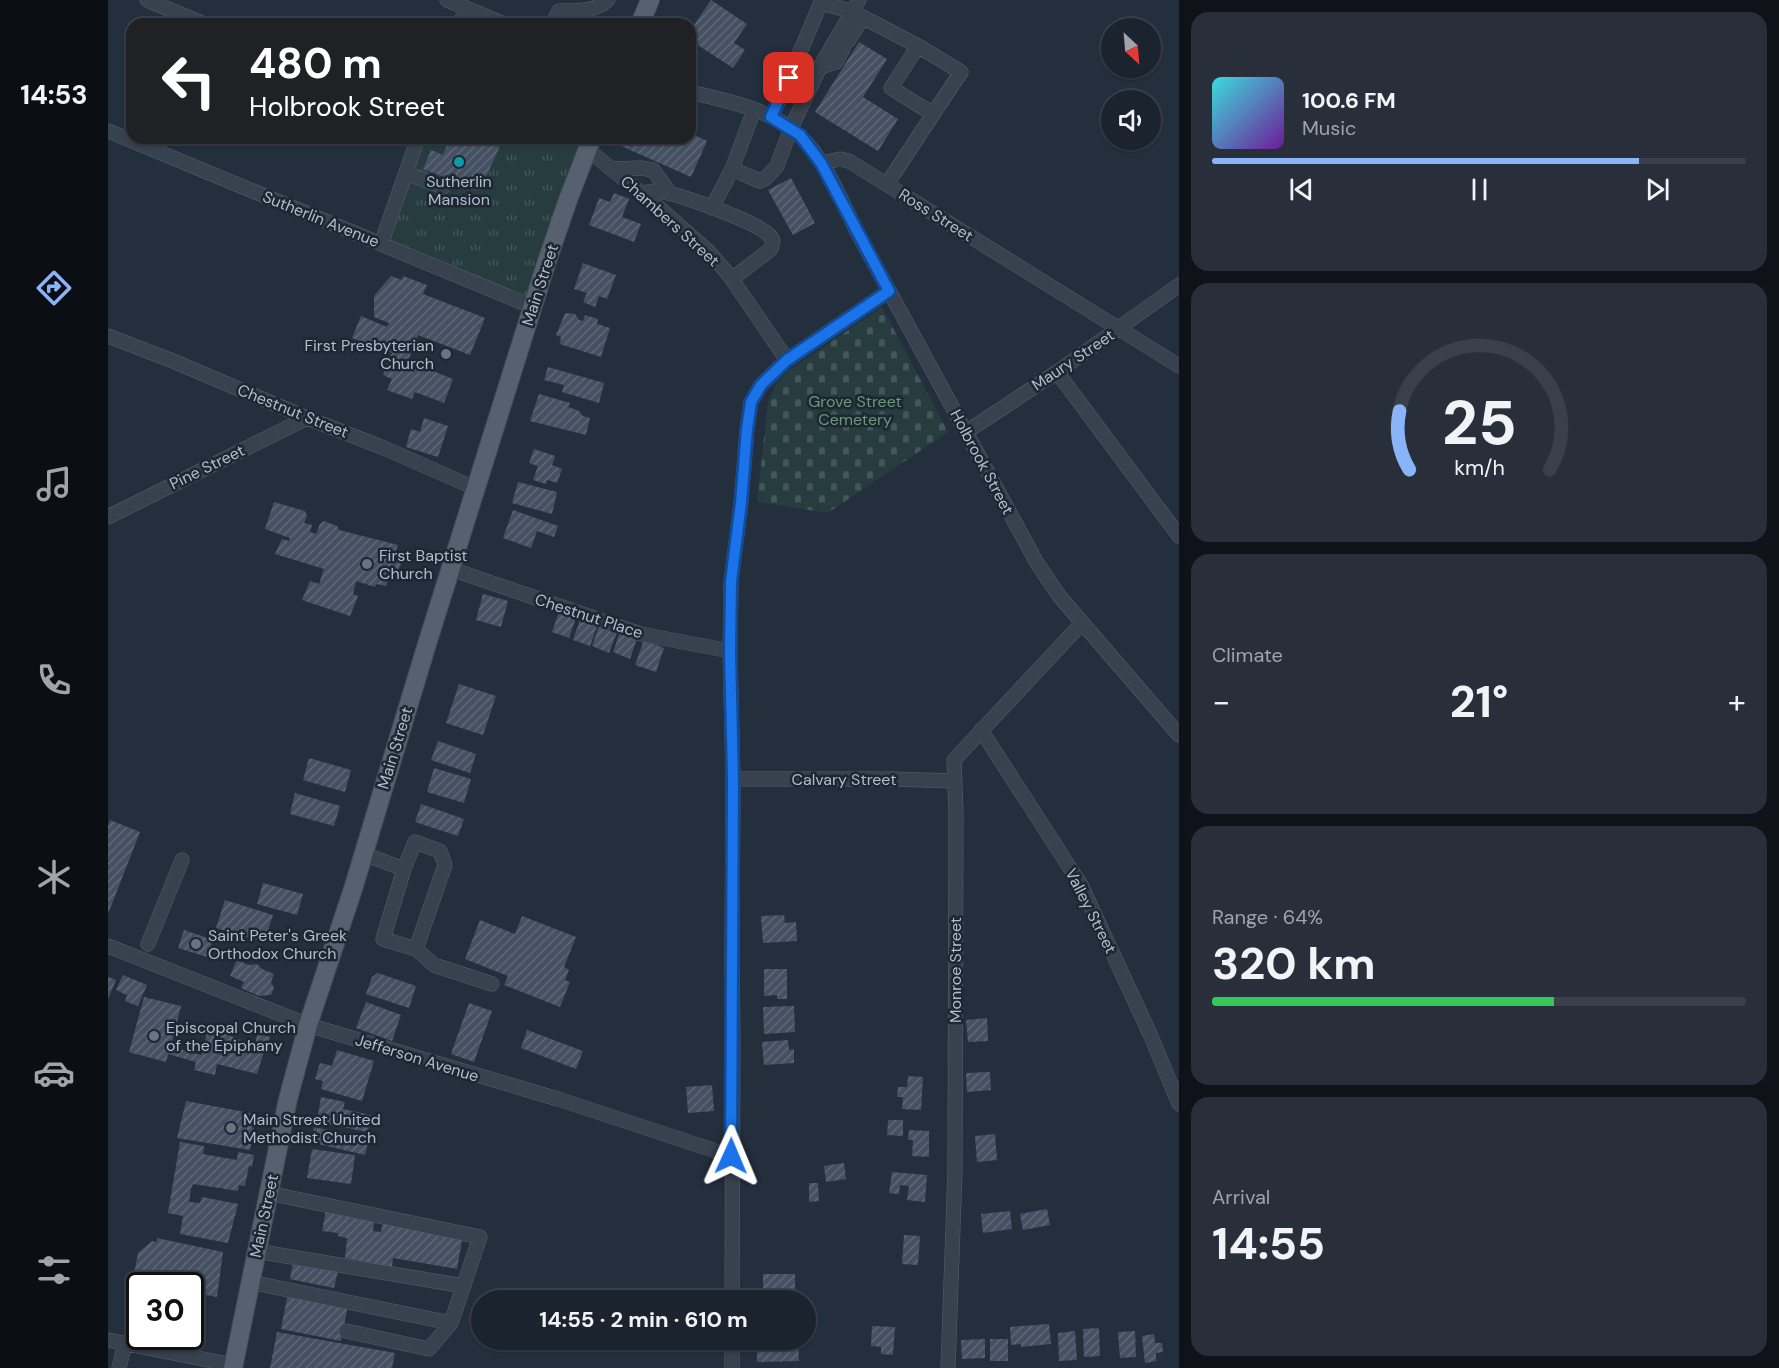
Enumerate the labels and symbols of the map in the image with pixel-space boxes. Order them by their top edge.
north arrow [1101,18,1161,78]
pin [763,52,814,103]
marker: Sutherlin Mansion [452,155,466,169]
place label: Sutherlin Mansion [426,171,492,210]
street label: Chambers Street [616,171,724,271]
street label: Ross Street [895,184,977,246]
street label: Sutherlin Avenue [260,186,382,252]
street label: Main Street [517,241,563,329]
street label: Maury Street [1027,325,1119,395]
place label: First Presbyterian Church [304,335,434,374]
marker: First Presbyterian Church [439,347,453,361]
street label: Chestnut Street [234,379,352,443]
park label: Grove Street Cemetery [808,391,902,430]
street label: Holbrook Street [945,406,1019,518]
street label: Pine Street [166,440,248,494]
place label: First Baptist Church [379,545,468,584]
marker: First Baptist Church [360,557,374,571]
street label: Chestnut Place [532,589,646,643]
street label: Main Street [373,704,417,792]
street label: Calvary Street [792,769,896,790]
street label: Valley Street [1061,865,1121,957]
street label: Monroe Street [945,917,966,1023]
place label: Saint Peter's Greek Orthodox Church [208,925,347,964]
marker: Saint Peter's Greek Orthodox Church [189,937,203,951]
place label: Episcopal Church of the Epiphany [166,1017,296,1056]
marker: Episcopal Church of the Epiphany [147,1029,161,1043]
street label: Jefferson Avenue [353,1029,481,1087]
place label: Main Street United Methodist Church [243,1109,381,1148]
marker: Main Street United Methodist Church [224,1121,238,1135]
position arrow [699,1124,763,1188]
street label: Main Street [245,1172,283,1260]
speed limit sign: 30 [126,1272,204,1350]

